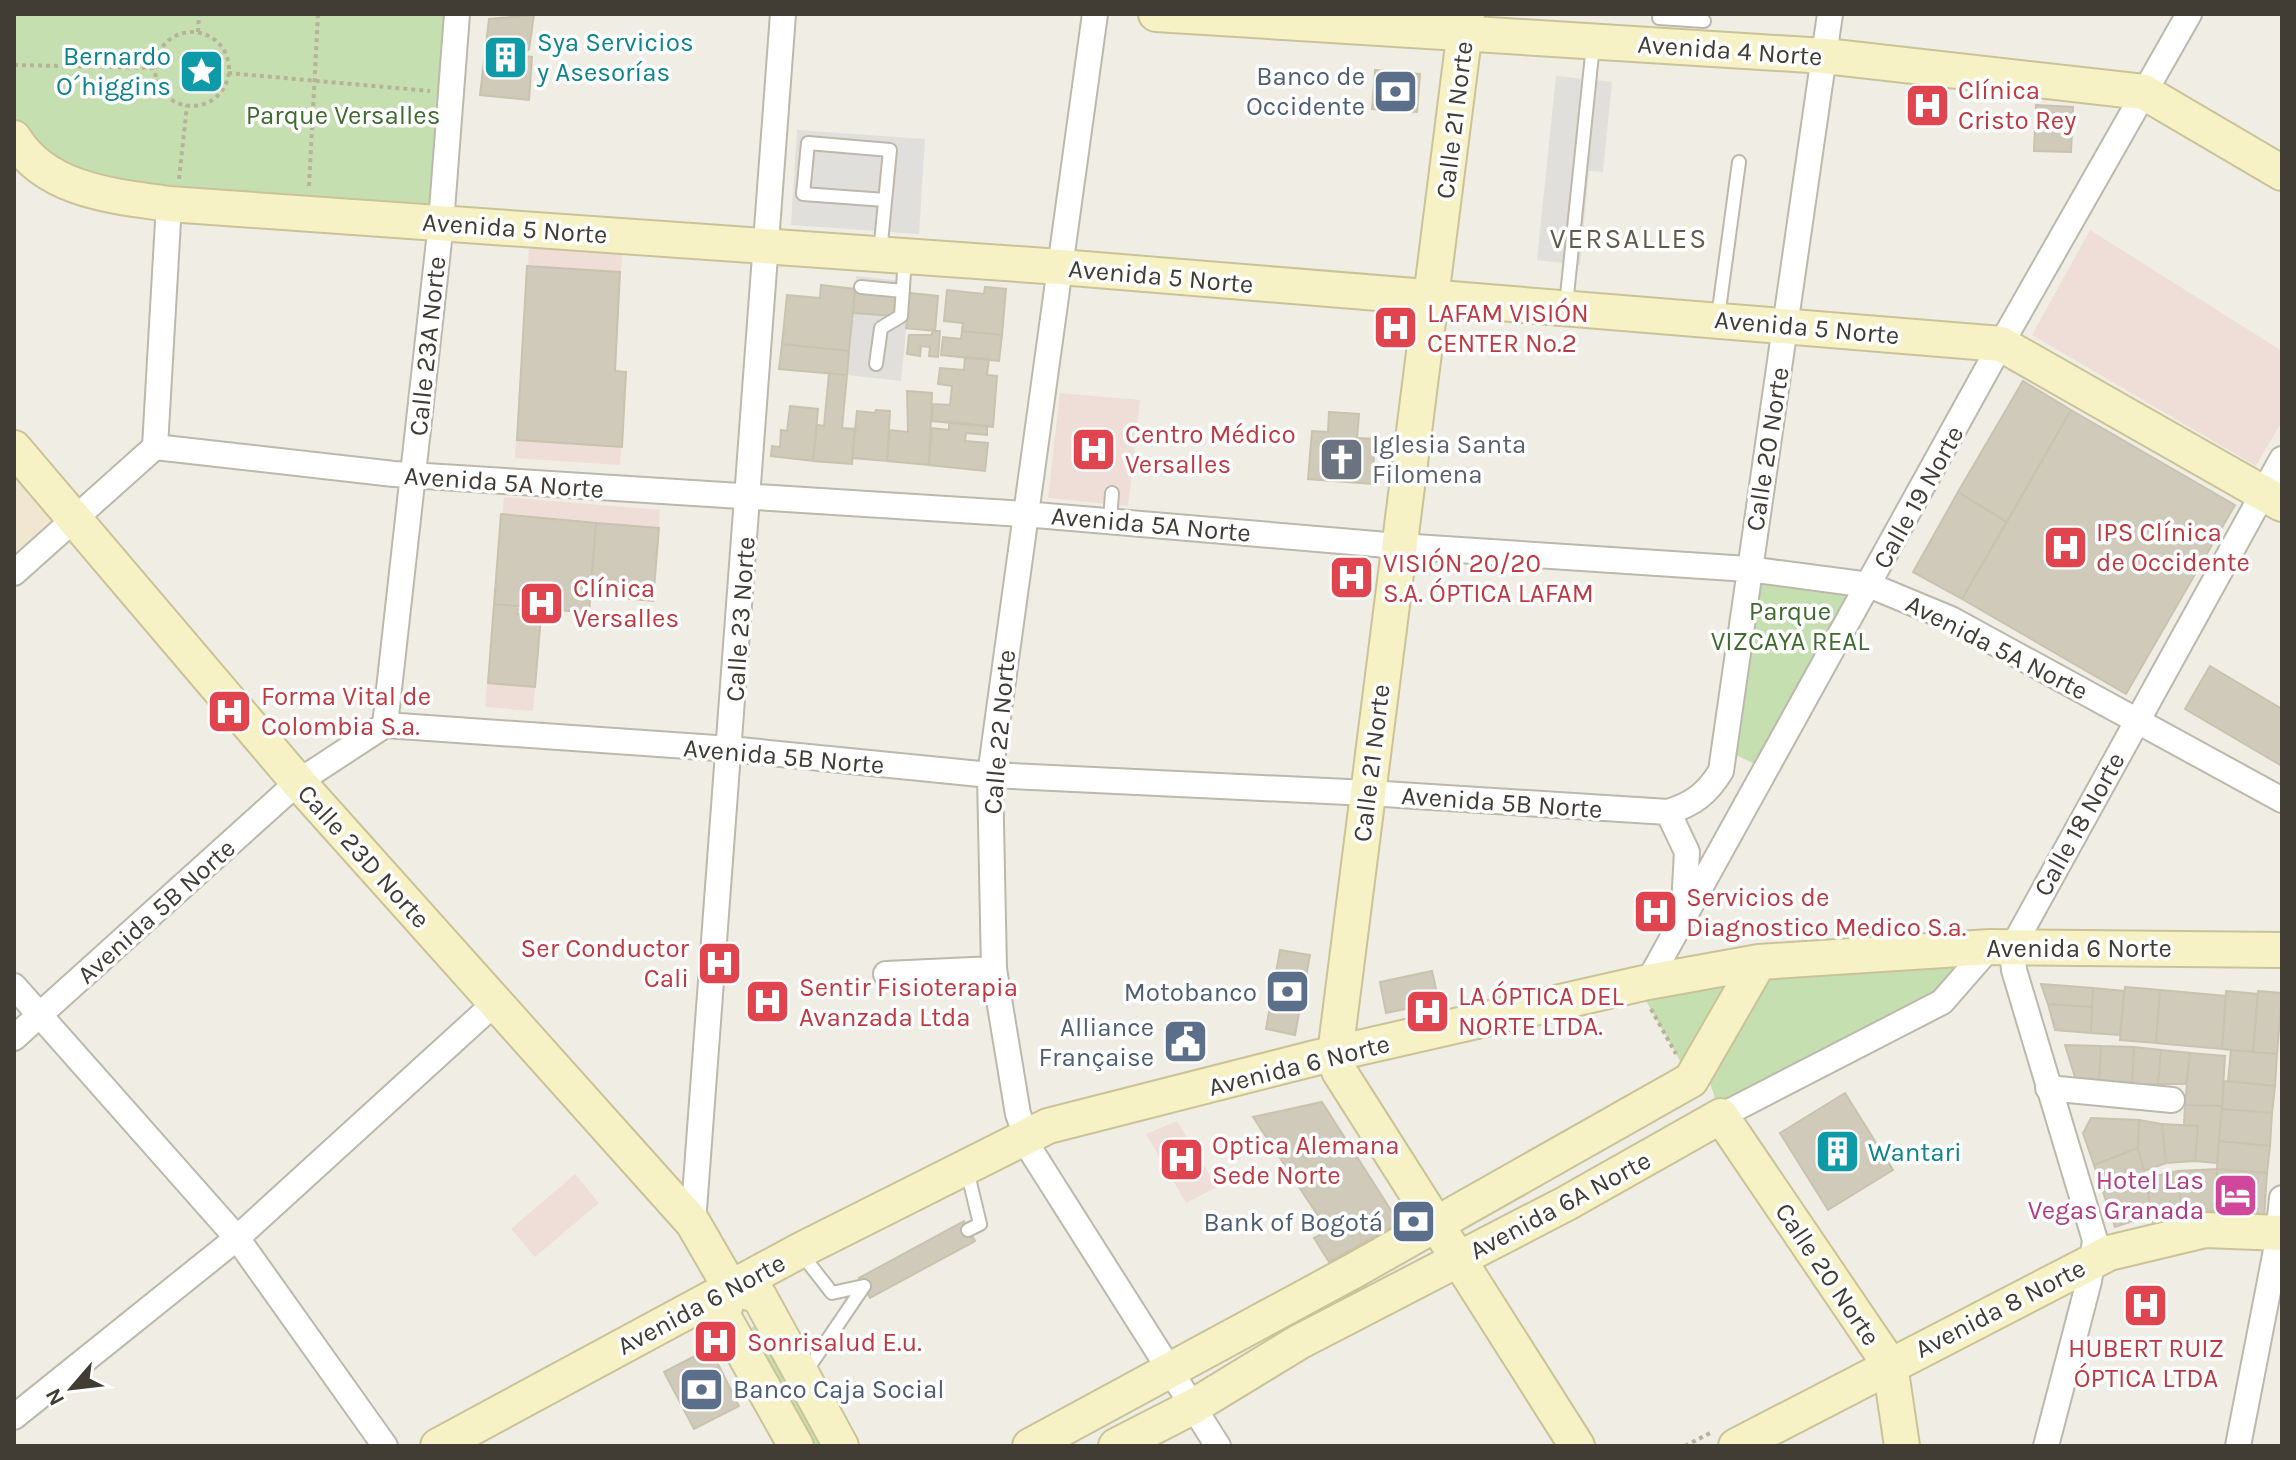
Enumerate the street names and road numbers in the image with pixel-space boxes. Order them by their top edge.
street label: Avenida 4 Norte [1636,29,1823,72]
street label: Calle 21 Norte [1429,39,1480,201]
street label: Avenida 5 Norte [421,207,609,250]
street label: Avenida 5 Norte [1067,253,1255,300]
street label: Calle 23A Norte [403,255,452,437]
street label: Avenida 5 Norte [1713,304,1901,351]
street label: Calle 20 Norte [1739,365,1796,533]
street label: Calle 19 Norte [1866,420,1970,574]
street label: Avenida 5A Norte [403,460,605,505]
street label: Avenida 5A Norte [1050,500,1252,549]
street label: Calle 23 Norte [719,535,762,703]
street label: Avenida 5A Norte [1900,588,2093,707]
street label: Calle 22 Norte [977,648,1022,816]
street label: Calle 21 Norte [1346,682,1397,844]
street label: Avenida 5B Norte [682,732,886,781]
street label: Calle 18 Norte [2027,747,2132,902]
street label: Calle 23D Norte [291,778,436,935]
street label: Avenida 5B Norte [1400,780,1604,825]
street label: Avenida 5B Norte [71,832,242,990]
street label: Avenida 6 Norte [1986,933,2172,964]
street label: Avenida 6 Norte [1205,1028,1393,1103]
street label: Avenida 6A Norte [1464,1145,1656,1266]
street label: Calle 20 Norte [1768,1197,1887,1352]
street label: Avenida 6 Norte [612,1247,790,1362]
street label: Avenida 8 Norte [1910,1252,2090,1365]

